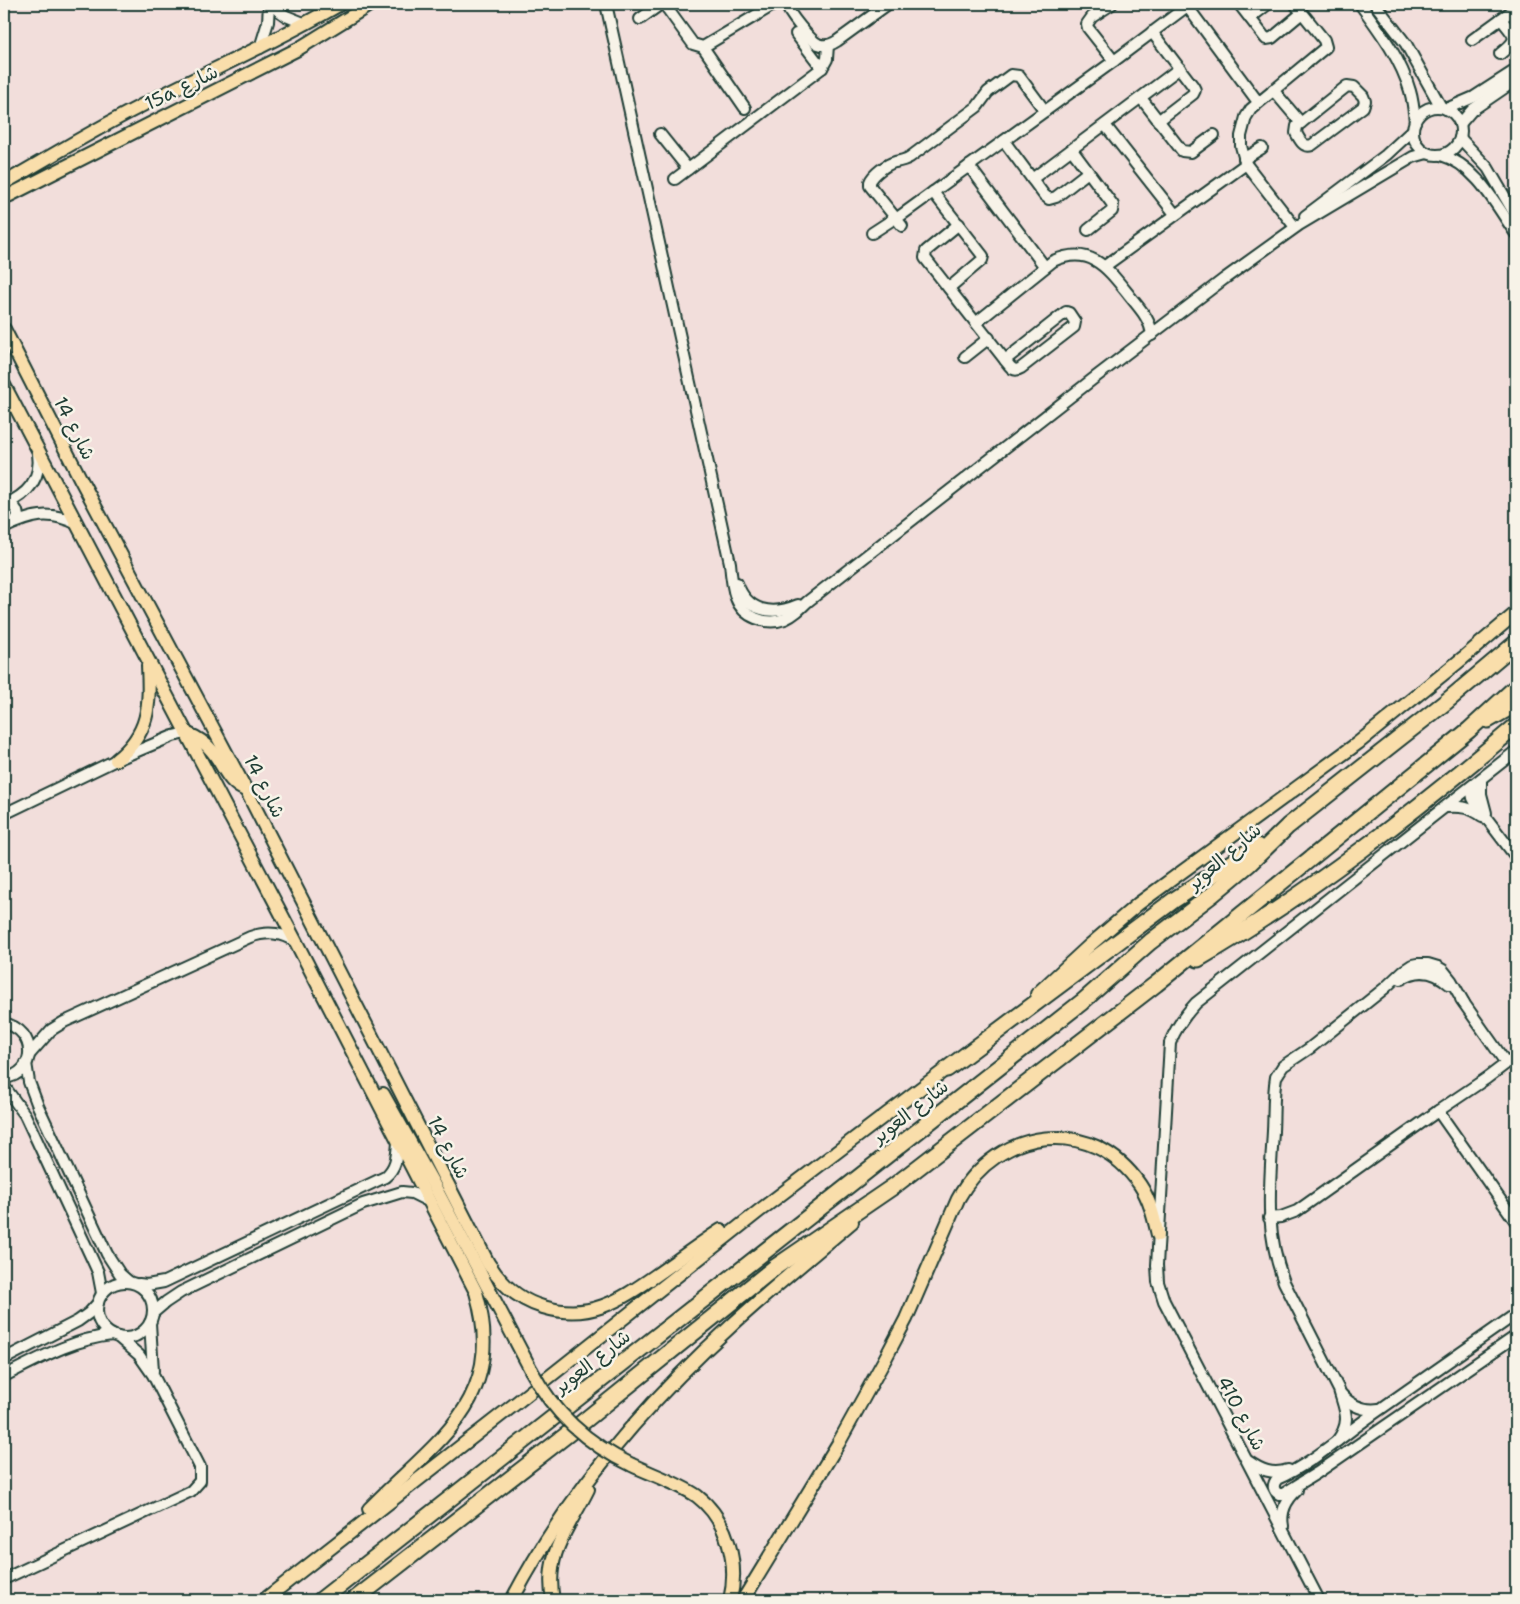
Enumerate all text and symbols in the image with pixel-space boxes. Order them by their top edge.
street label: 15a شارع [140,59,223,117]
street label: شارع 14 [47,392,101,465]
street label: شارع 14 [237,750,291,823]
street label: شارع العوير [1181,817,1267,897]
street label: شارع العوير [865,1074,954,1151]
street label: شارع 14 [421,1111,475,1184]
street label: شارع العوير [547,1324,636,1401]
street label: شارع 410 [1211,1372,1272,1455]

